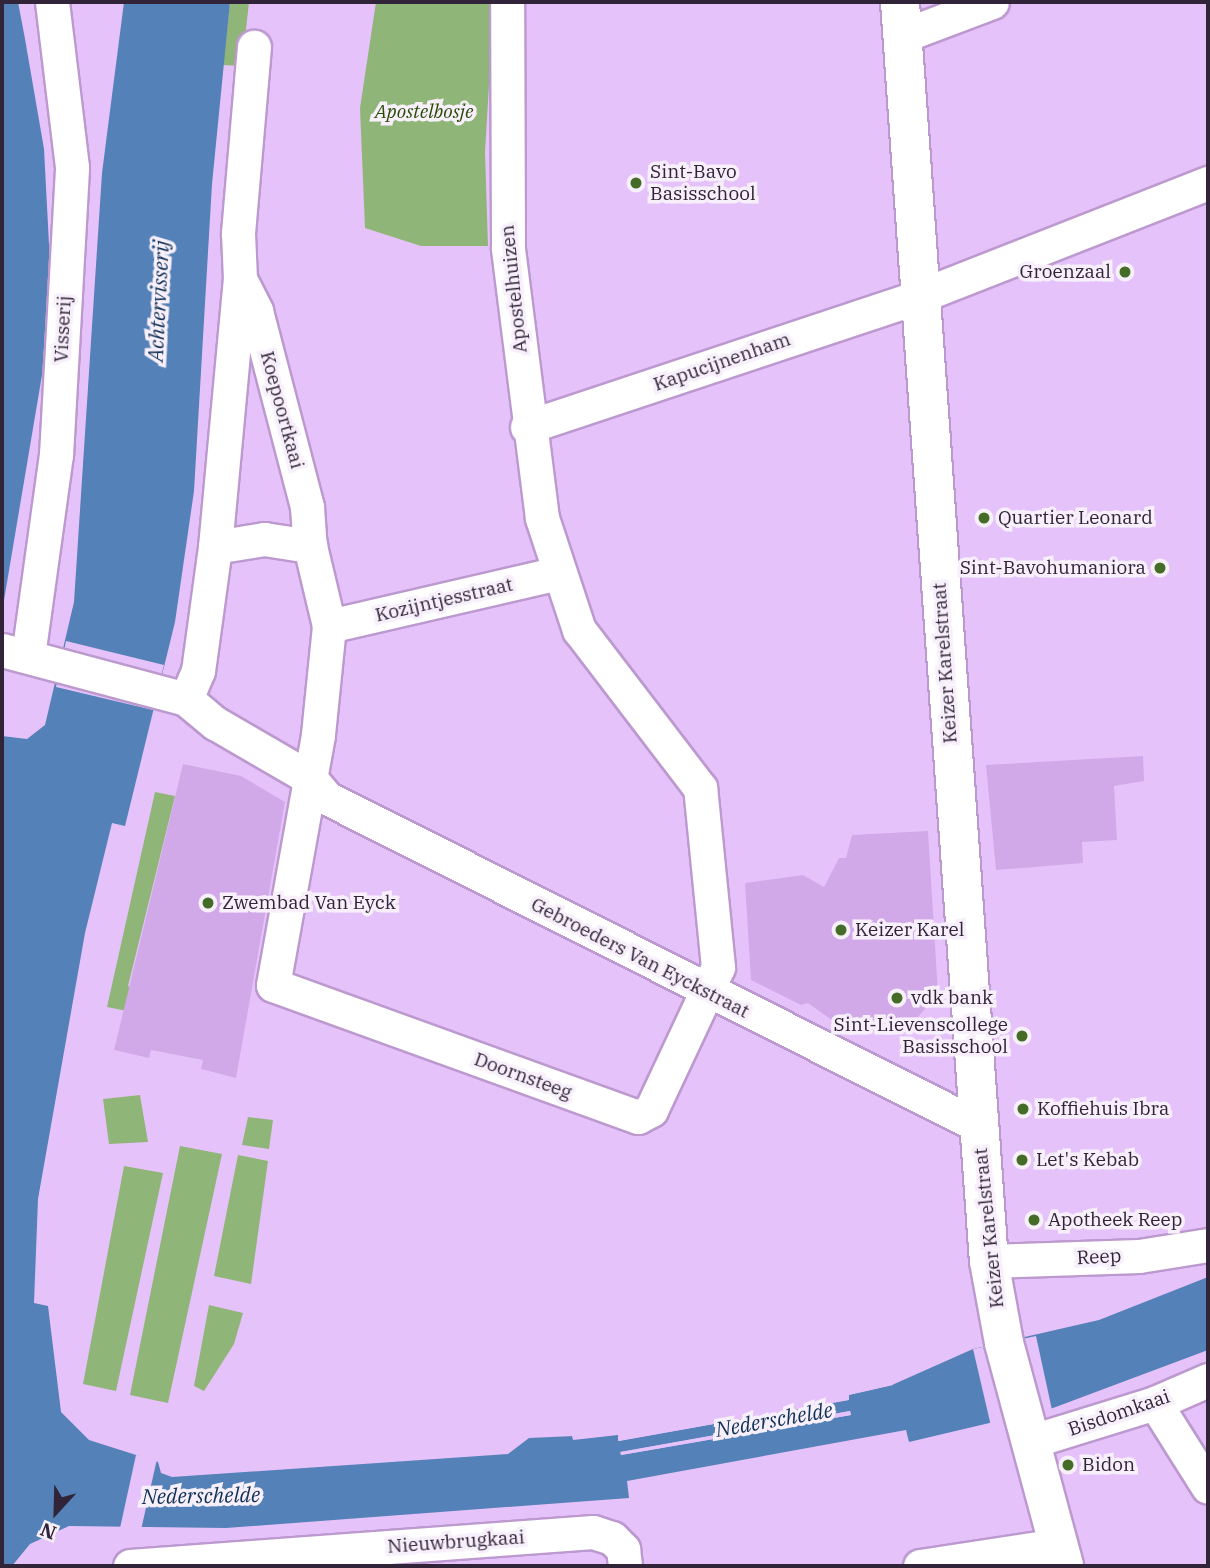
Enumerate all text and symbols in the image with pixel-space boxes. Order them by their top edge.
park label: Apostelbosje [375,101,473,123]
place label: Sint-Bavo Basisschool [650,161,756,205]
marker: Sint-Bavo Basisschool [628,175,644,191]
street label: Apostelhuizen [496,224,532,354]
water label: Achtervisserij [142,240,174,362]
place label: Groenzaal [1020,261,1111,283]
marker: Groenzaal [1117,264,1133,280]
street label: Visserij [50,295,76,363]
street label: Kapucijnenham [651,328,793,396]
street label: Koepoortkaai [255,349,309,471]
place label: Quartier Leonard [998,507,1153,529]
marker: Quartier Leonard [976,510,992,526]
place label: Sint-Bavohumaniora [960,557,1146,579]
marker: Sint-Bavohumaniora [1152,560,1168,576]
street label: Kozijntjesstraat [373,573,515,627]
street label: Keizer Karelstraat [928,582,962,744]
place label: Zwembad Van Eyck [222,892,396,914]
street label: Gebroeders Van Eyckstraat [527,893,753,1023]
marker: Zwembad Van Eyck [200,895,216,911]
place label: Keizer Karel [855,919,964,941]
marker: Keizer Karel [833,922,849,938]
place label: vdk bank [911,987,993,1009]
marker: vdk bank [889,990,905,1006]
place label: Sint-Lievenscollege Basisschool [834,1014,1008,1058]
marker: Sint-Lievenscollege Basisschool [1014,1028,1030,1044]
street label: Doornsteeg [471,1048,575,1104]
place label: Koffiehuis Ibra [1037,1098,1169,1120]
marker: Koffiehuis Ibra [1015,1101,1031,1117]
street label: Keizer Karelstraat [969,1147,1009,1309]
place label: Let's Kebab [1036,1149,1139,1171]
marker: Let's Kebab [1014,1152,1030,1168]
place label: Apotheek Reep [1048,1209,1182,1231]
marker: Apotheek Reep [1026,1212,1042,1228]
street label: Reep [1076,1244,1122,1270]
street label: Bisdomkaai [1065,1385,1173,1441]
water label: Nederschelde [714,1396,834,1442]
place label: Bidon [1082,1454,1135,1476]
marker: Bidon [1060,1457,1076,1473]
north arrow [21,1477,91,1547]
water label: Nederschelde [142,1481,260,1509]
text: N [37,1518,60,1545]
street label: Nieuwbrugkaai [387,1526,525,1558]

